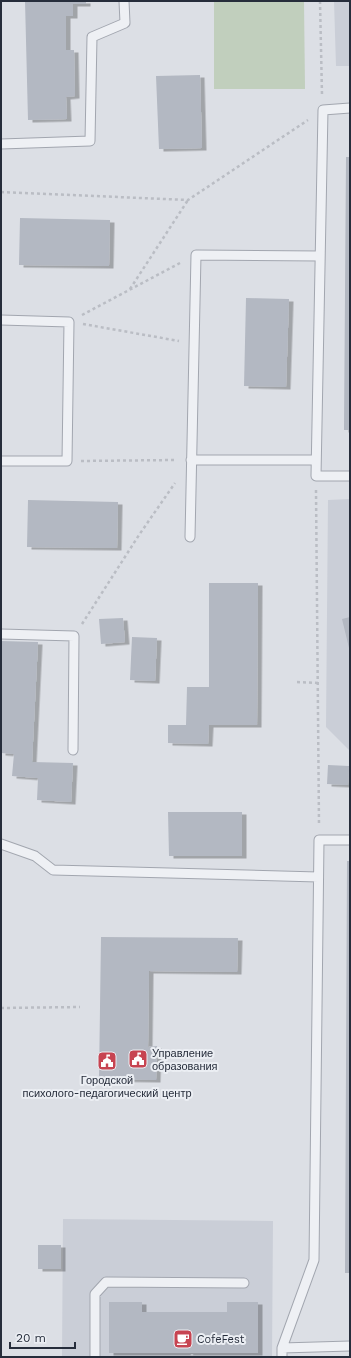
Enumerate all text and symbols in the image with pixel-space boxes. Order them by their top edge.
place label: Управление образования [152,1047,218,1073]
public building icon: Управление образования [127,1048,149,1070]
public building icon: Городской психолого-педагогический центр [96,1050,118,1072]
place label: Городской психолого-педагогический центр [22,1074,192,1100]
scale bar [10,1324,75,1350]
cafe icon: CofeFest [172,1328,194,1350]
text: 20 m [16,1331,46,1345]
place label: CofeFest [197,1333,245,1346]

